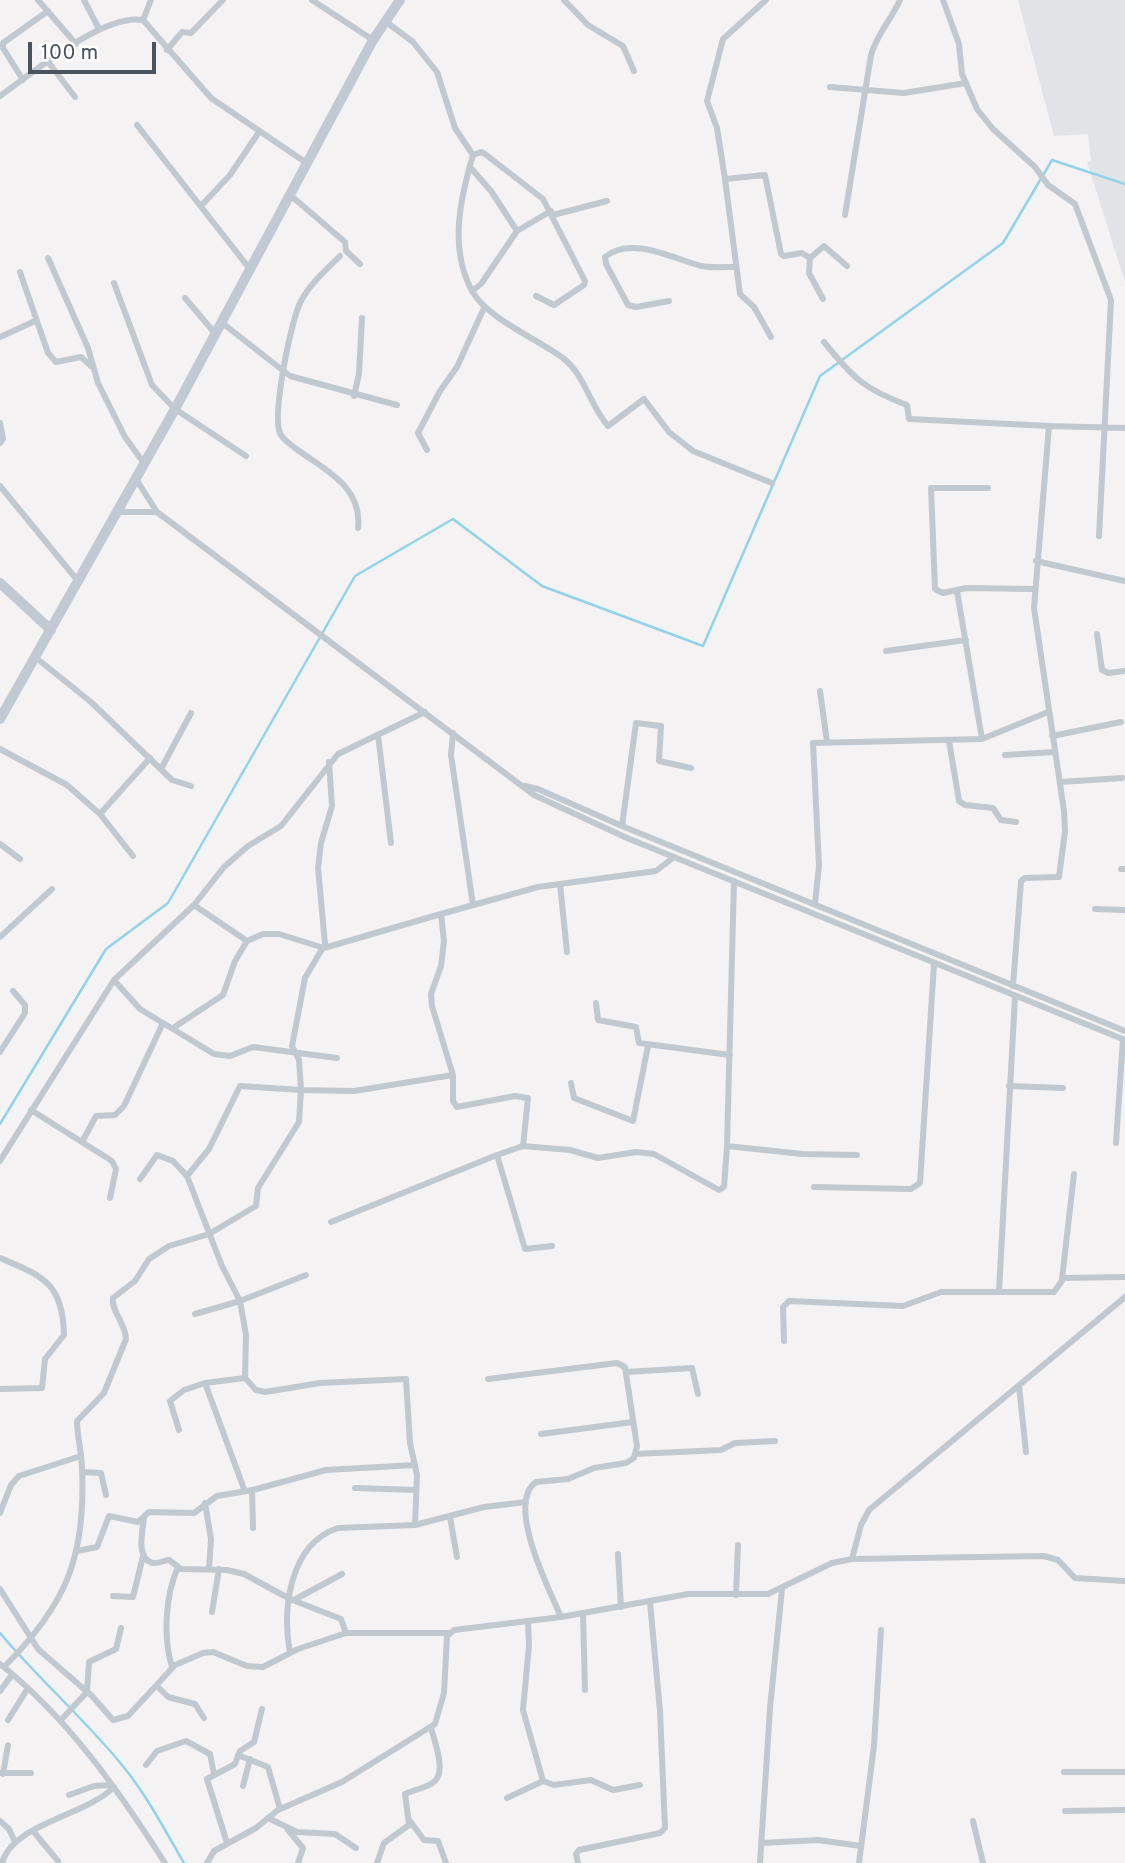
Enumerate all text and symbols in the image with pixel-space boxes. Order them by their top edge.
scale bar [32,28,159,72]
text: 100 m [41,40,98,67]

